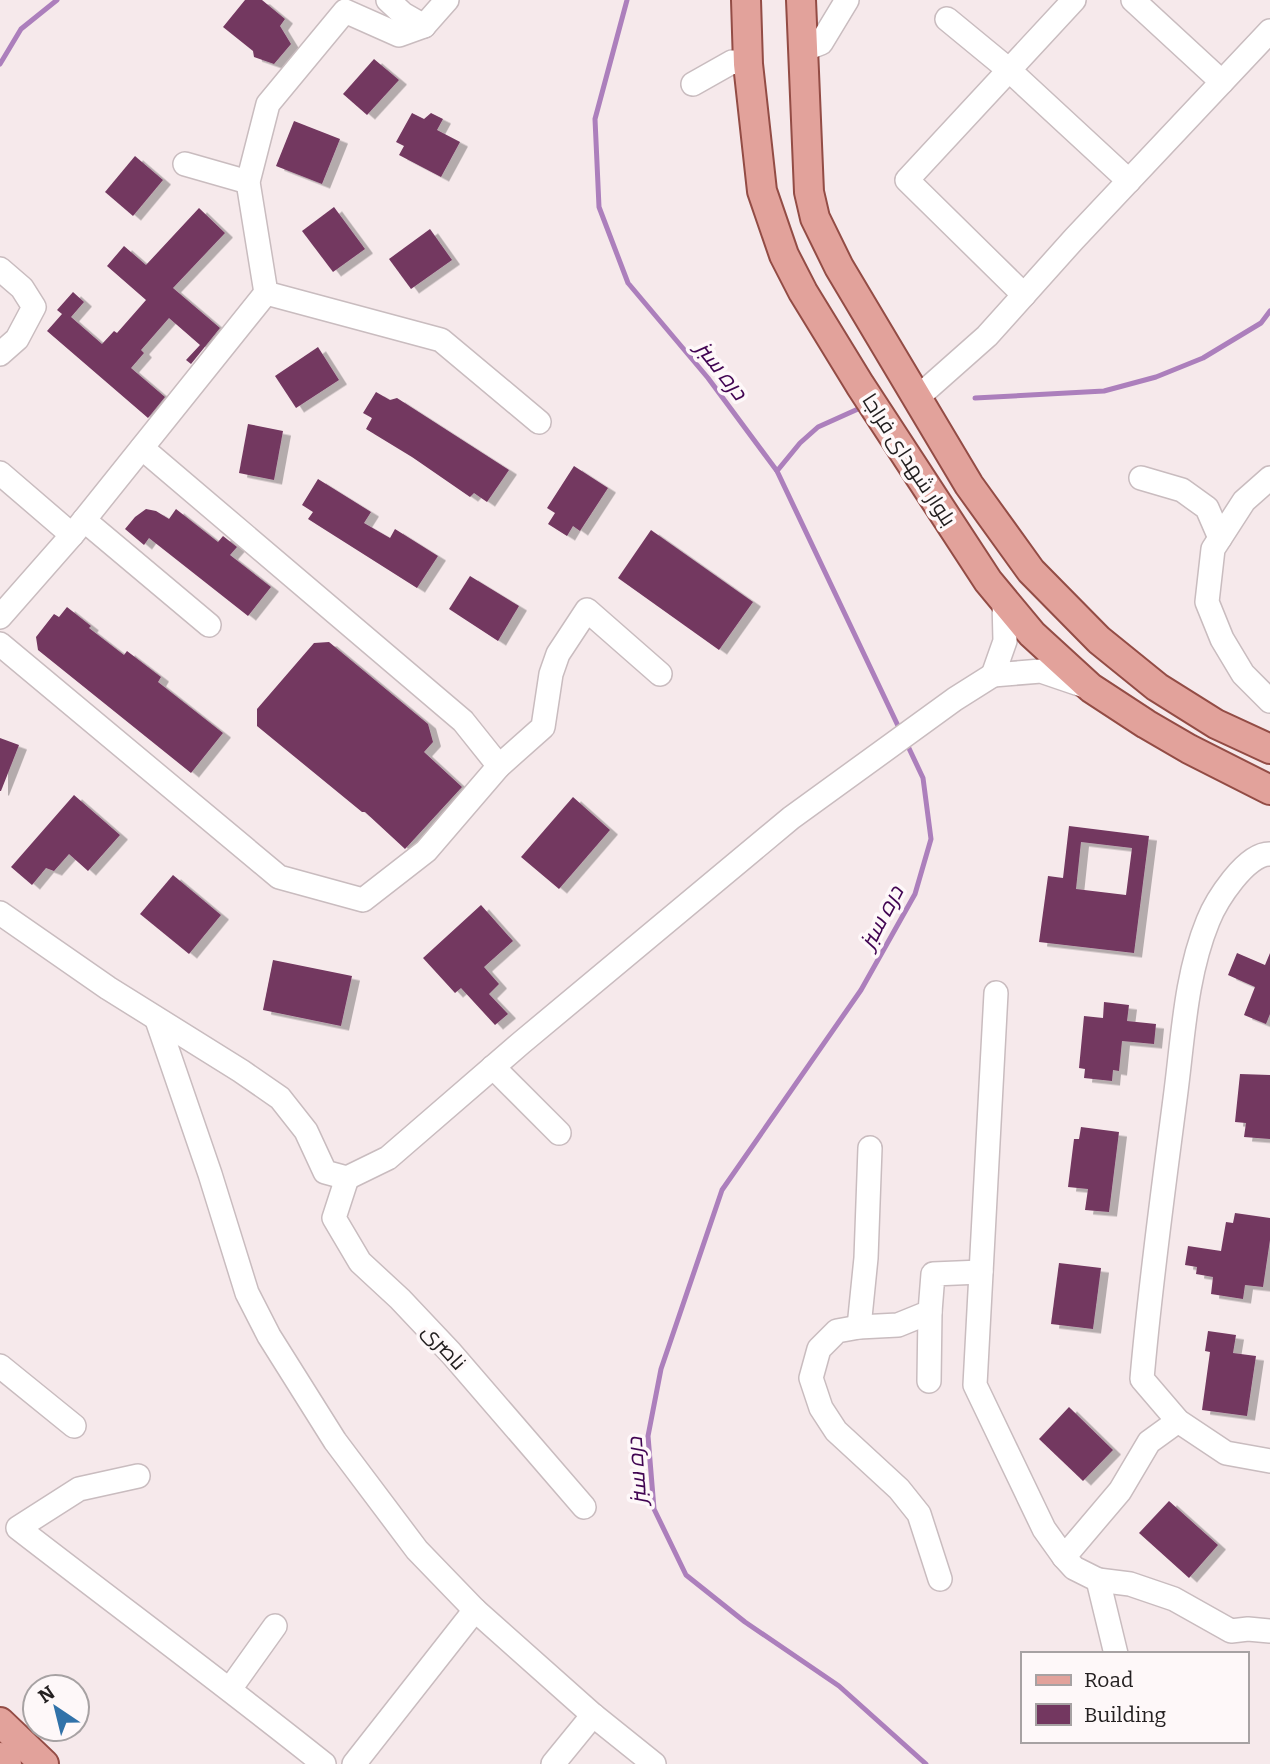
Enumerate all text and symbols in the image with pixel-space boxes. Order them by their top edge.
water label: دره سبز [688,332,754,406]
street label: بلوار شهدای فراجا [856,389,962,531]
water label: دره سبز [851,880,910,956]
street label: ناصری [416,1318,472,1376]
water label: دره سبز [620,1435,653,1509]
legend [1021,1652,1249,1743]
text: Road [1084,1667,1133,1693]
north arrow [21,1673,91,1743]
text: N [34,1681,59,1708]
text: Building [1084,1702,1167,1728]

